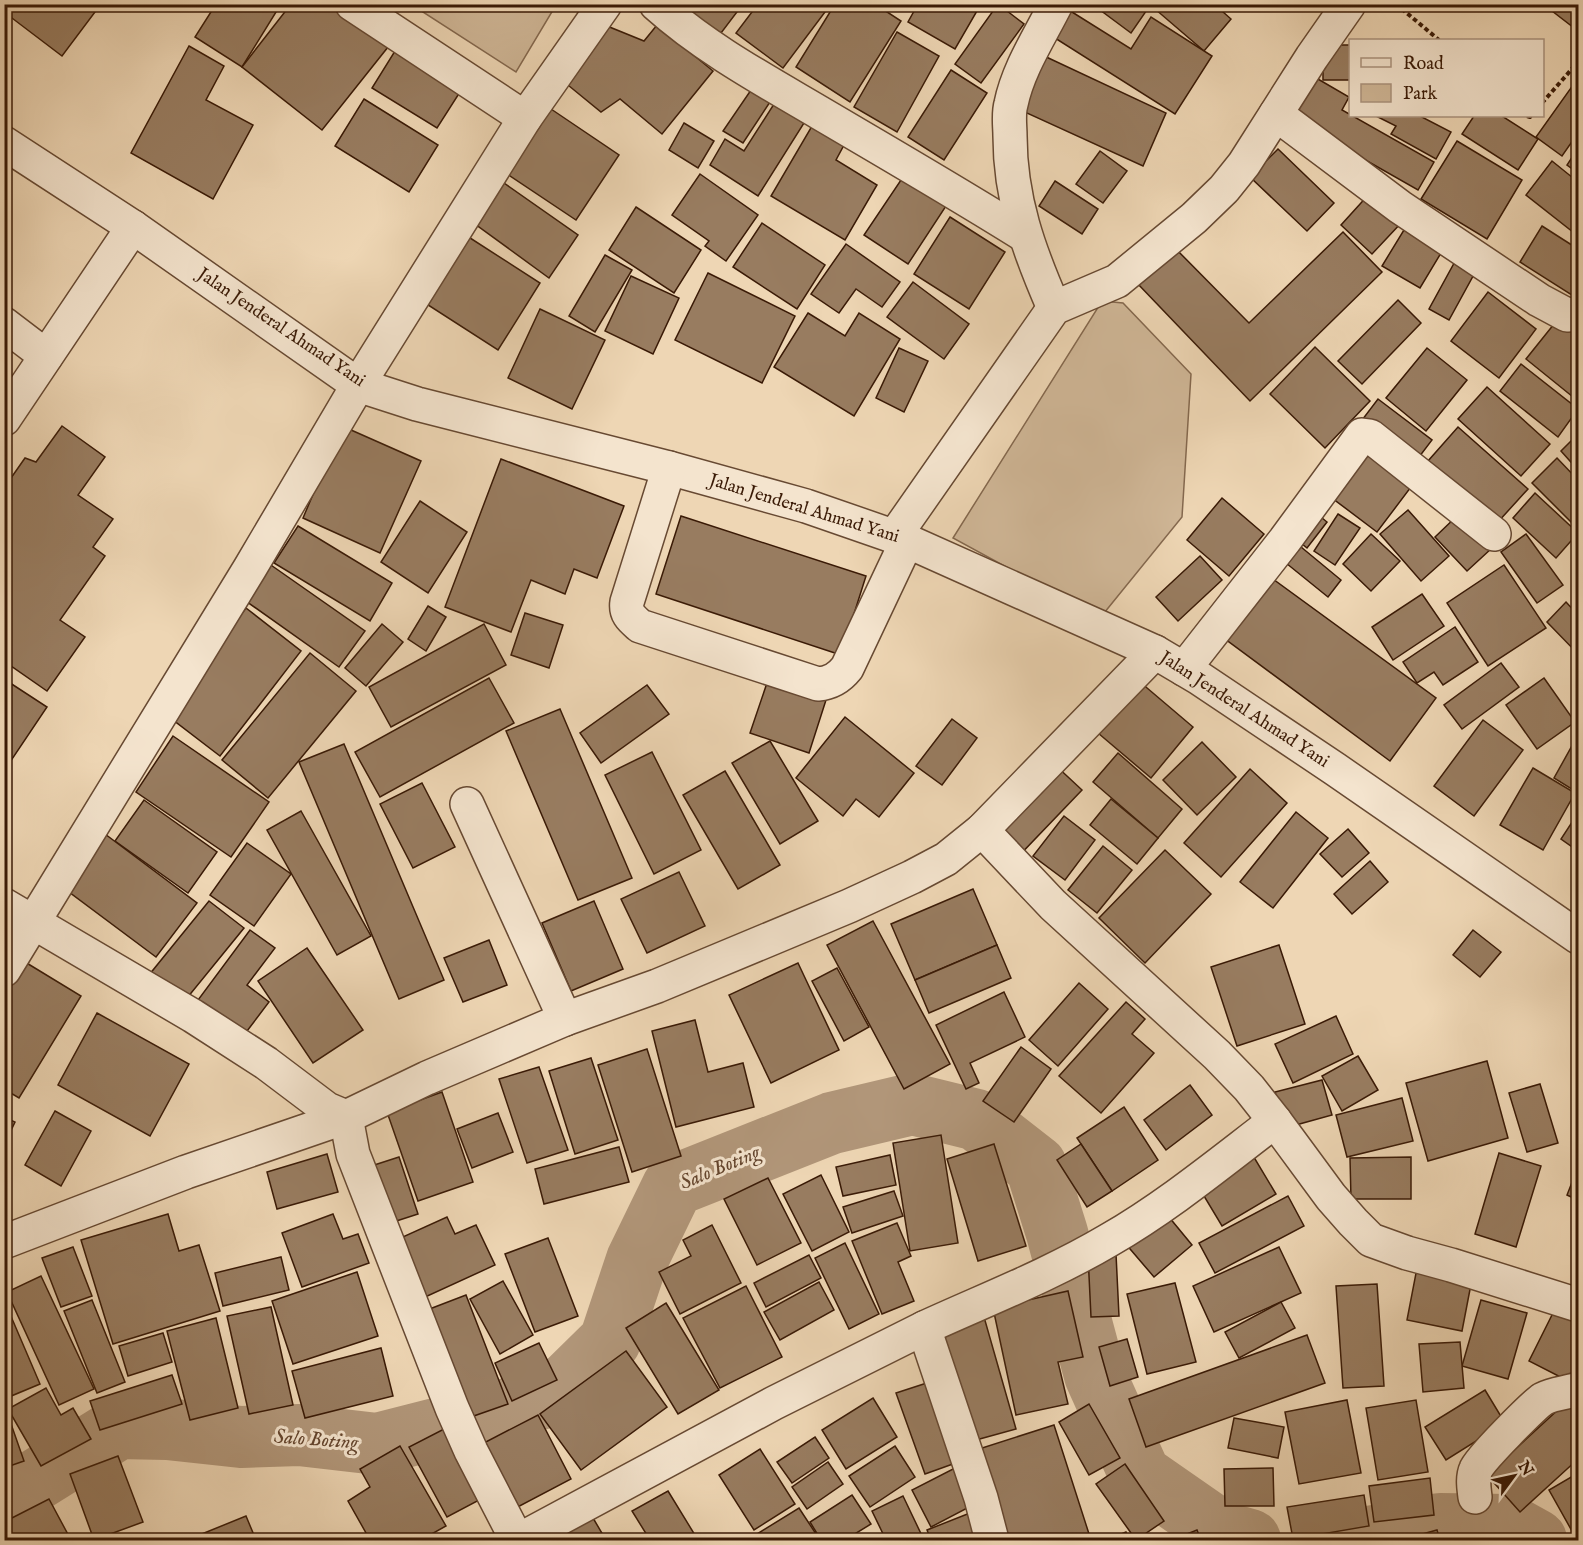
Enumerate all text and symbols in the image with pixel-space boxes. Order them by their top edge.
legend [1349,39,1544,117]
text: Road [1403,53,1444,76]
text: Park [1403,83,1438,106]
street label: Jalan Jenderal Ahmad Yani [191,262,369,393]
street label: Jalan Jenderal Ahmad Yani [704,469,902,549]
street label: Jalan Jenderal Ahmad Yani [1153,645,1333,774]
water label: Salo Boting [676,1139,765,1197]
water label: Salo Boting [273,1425,360,1457]
north arrow [1484,1446,1544,1506]
text: N [1512,1457,1537,1480]

